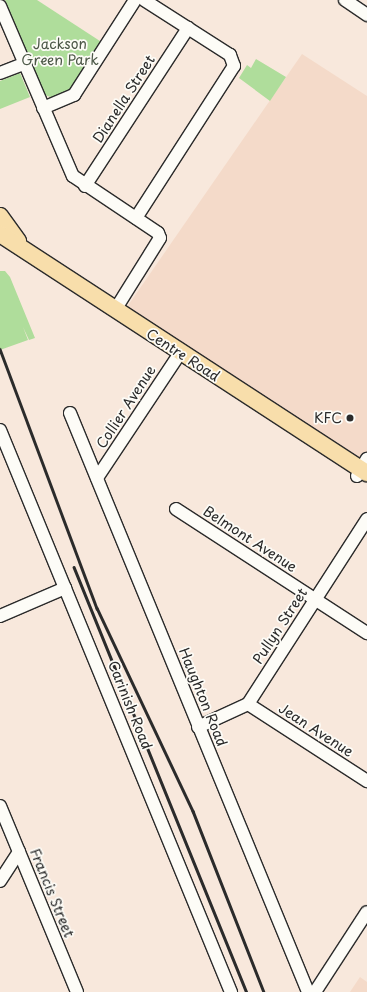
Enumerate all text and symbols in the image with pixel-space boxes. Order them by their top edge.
park label: Jackson Green Park [21,36,99,68]
street label: Dianella Street [89,52,159,146]
street label: Centre Road [143,325,223,385]
street label: Collier Avenue [93,362,159,452]
place label: KFC [314,410,342,426]
marker: KFC [345,413,355,423]
street label: Belmont Avenue [200,503,300,575]
street label: Pullyn Street [249,585,311,667]
street label: Haughton Road [176,645,230,749]
street label: Carinish Road [105,658,155,752]
street label: Jean Avenue [276,700,356,760]
street label: Francis Street [26,846,78,940]

